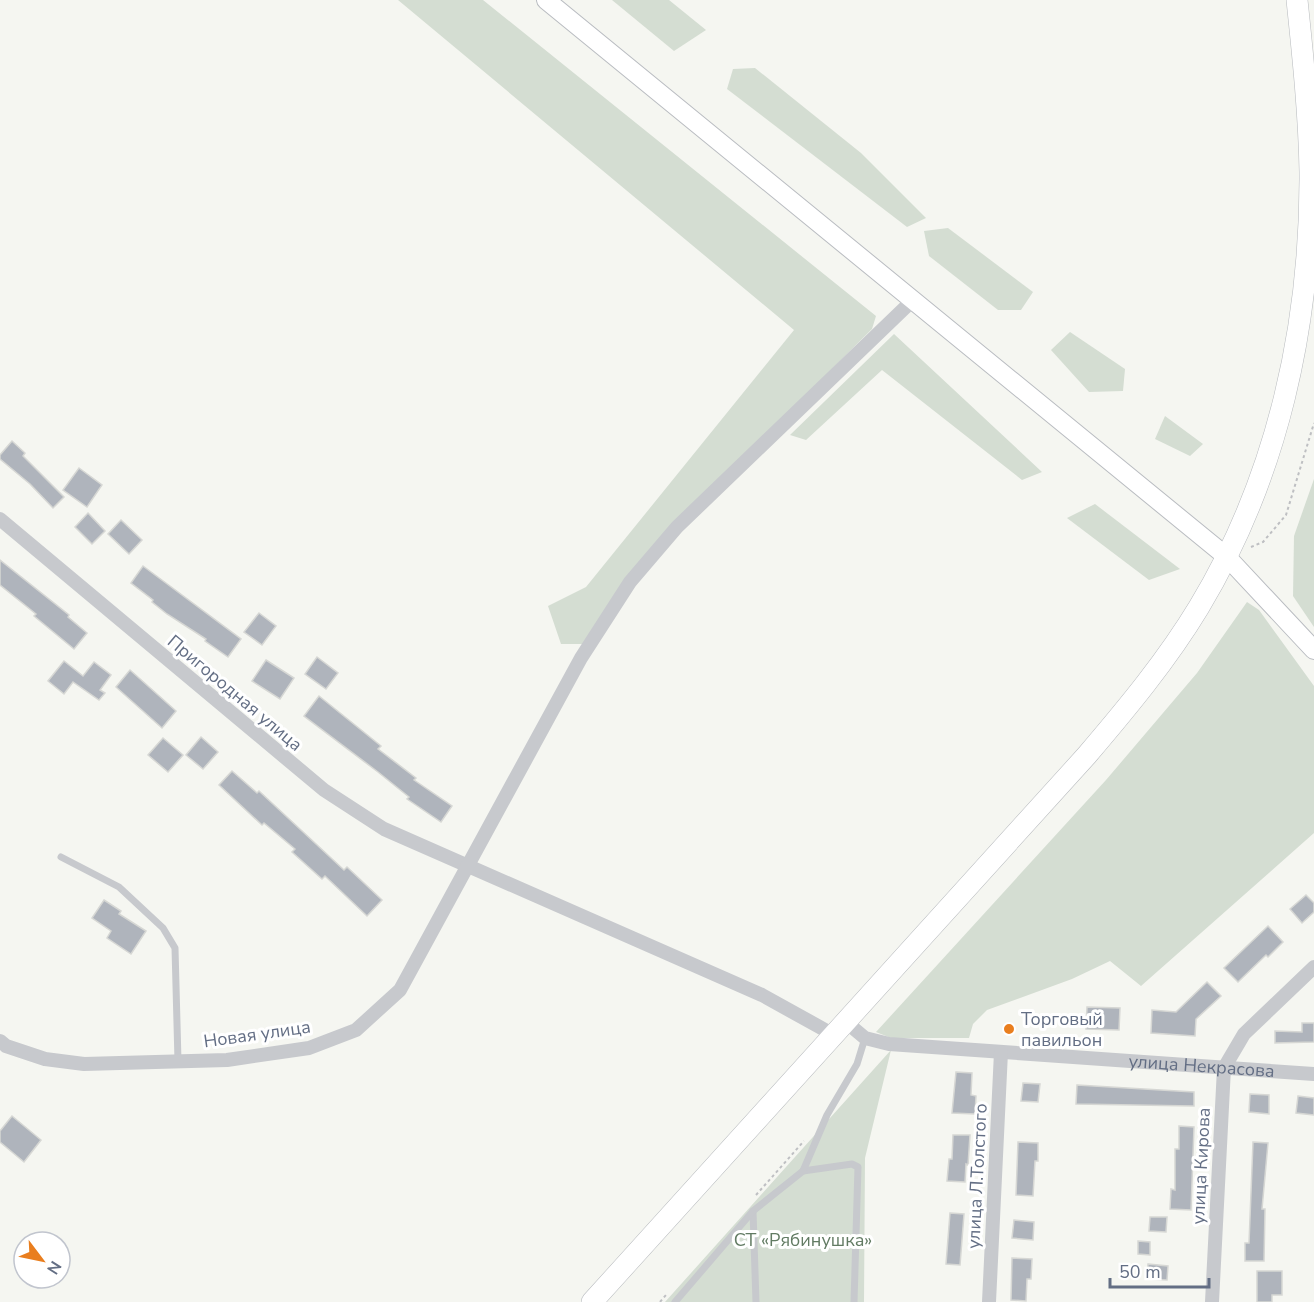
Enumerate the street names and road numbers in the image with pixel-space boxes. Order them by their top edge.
street label: Пригородная улица [163,629,307,757]
street label: Новая улица [202,1015,312,1053]
street label: улица Некрасова [1128,1049,1276,1083]
street label: улица Л.Толстого [961,1103,993,1249]
street label: улица Кирова [1186,1107,1216,1225]

